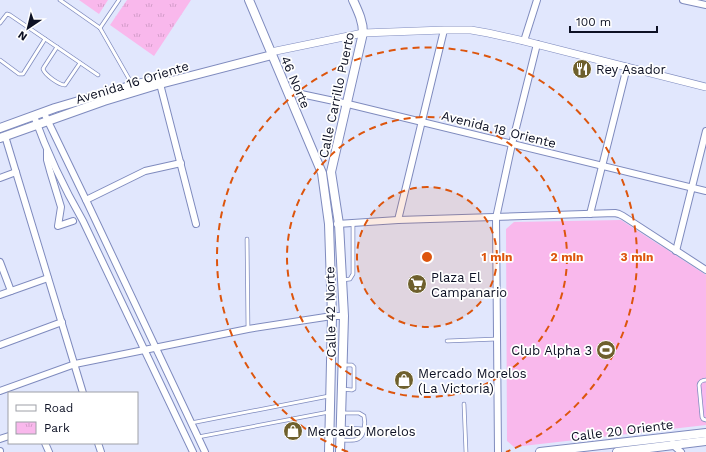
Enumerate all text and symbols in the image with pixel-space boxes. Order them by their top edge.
north arrow [8,8,48,48]
scale bar [570,8,657,34]
text: 100 m [576,15,611,29]
text: N [15,28,30,43]
street label: Calle Carrillo Puerto [316,31,357,159]
street label: 46 Norte [278,54,313,111]
street label: Avenida 16 Oriente [74,58,191,107]
restaurant icon: Rey Asador [571,58,593,80]
place label: Rey Asador [596,62,666,77]
street label: Avenida 18 Oriente [440,108,558,151]
centre of rings [420,250,434,264]
text: 1 min [482,250,512,264]
text: 2 min [551,250,583,264]
text: 3 min [621,250,653,264]
street label: Calle 42 Norte [322,266,339,358]
place label: Plaza El Campanario [431,270,507,300]
supermarket icon: Plaza El Campanario [406,273,428,295]
sports icon: Club Alpha 3 [595,339,617,361]
place label: Club Alpha 3 [511,343,592,358]
place label: Mercado Morelos (La Victoria) [418,366,527,396]
shop icon: Mercado Morelos (La Victoria) [393,369,415,391]
legend [8,392,138,444]
text: Road [44,401,73,415]
street label: Calle 20 Oriente [570,417,674,444]
shop icon: Mercado Morelos [282,420,304,442]
text: Park [44,421,70,435]
place label: Mercado Morelos [307,424,416,439]

